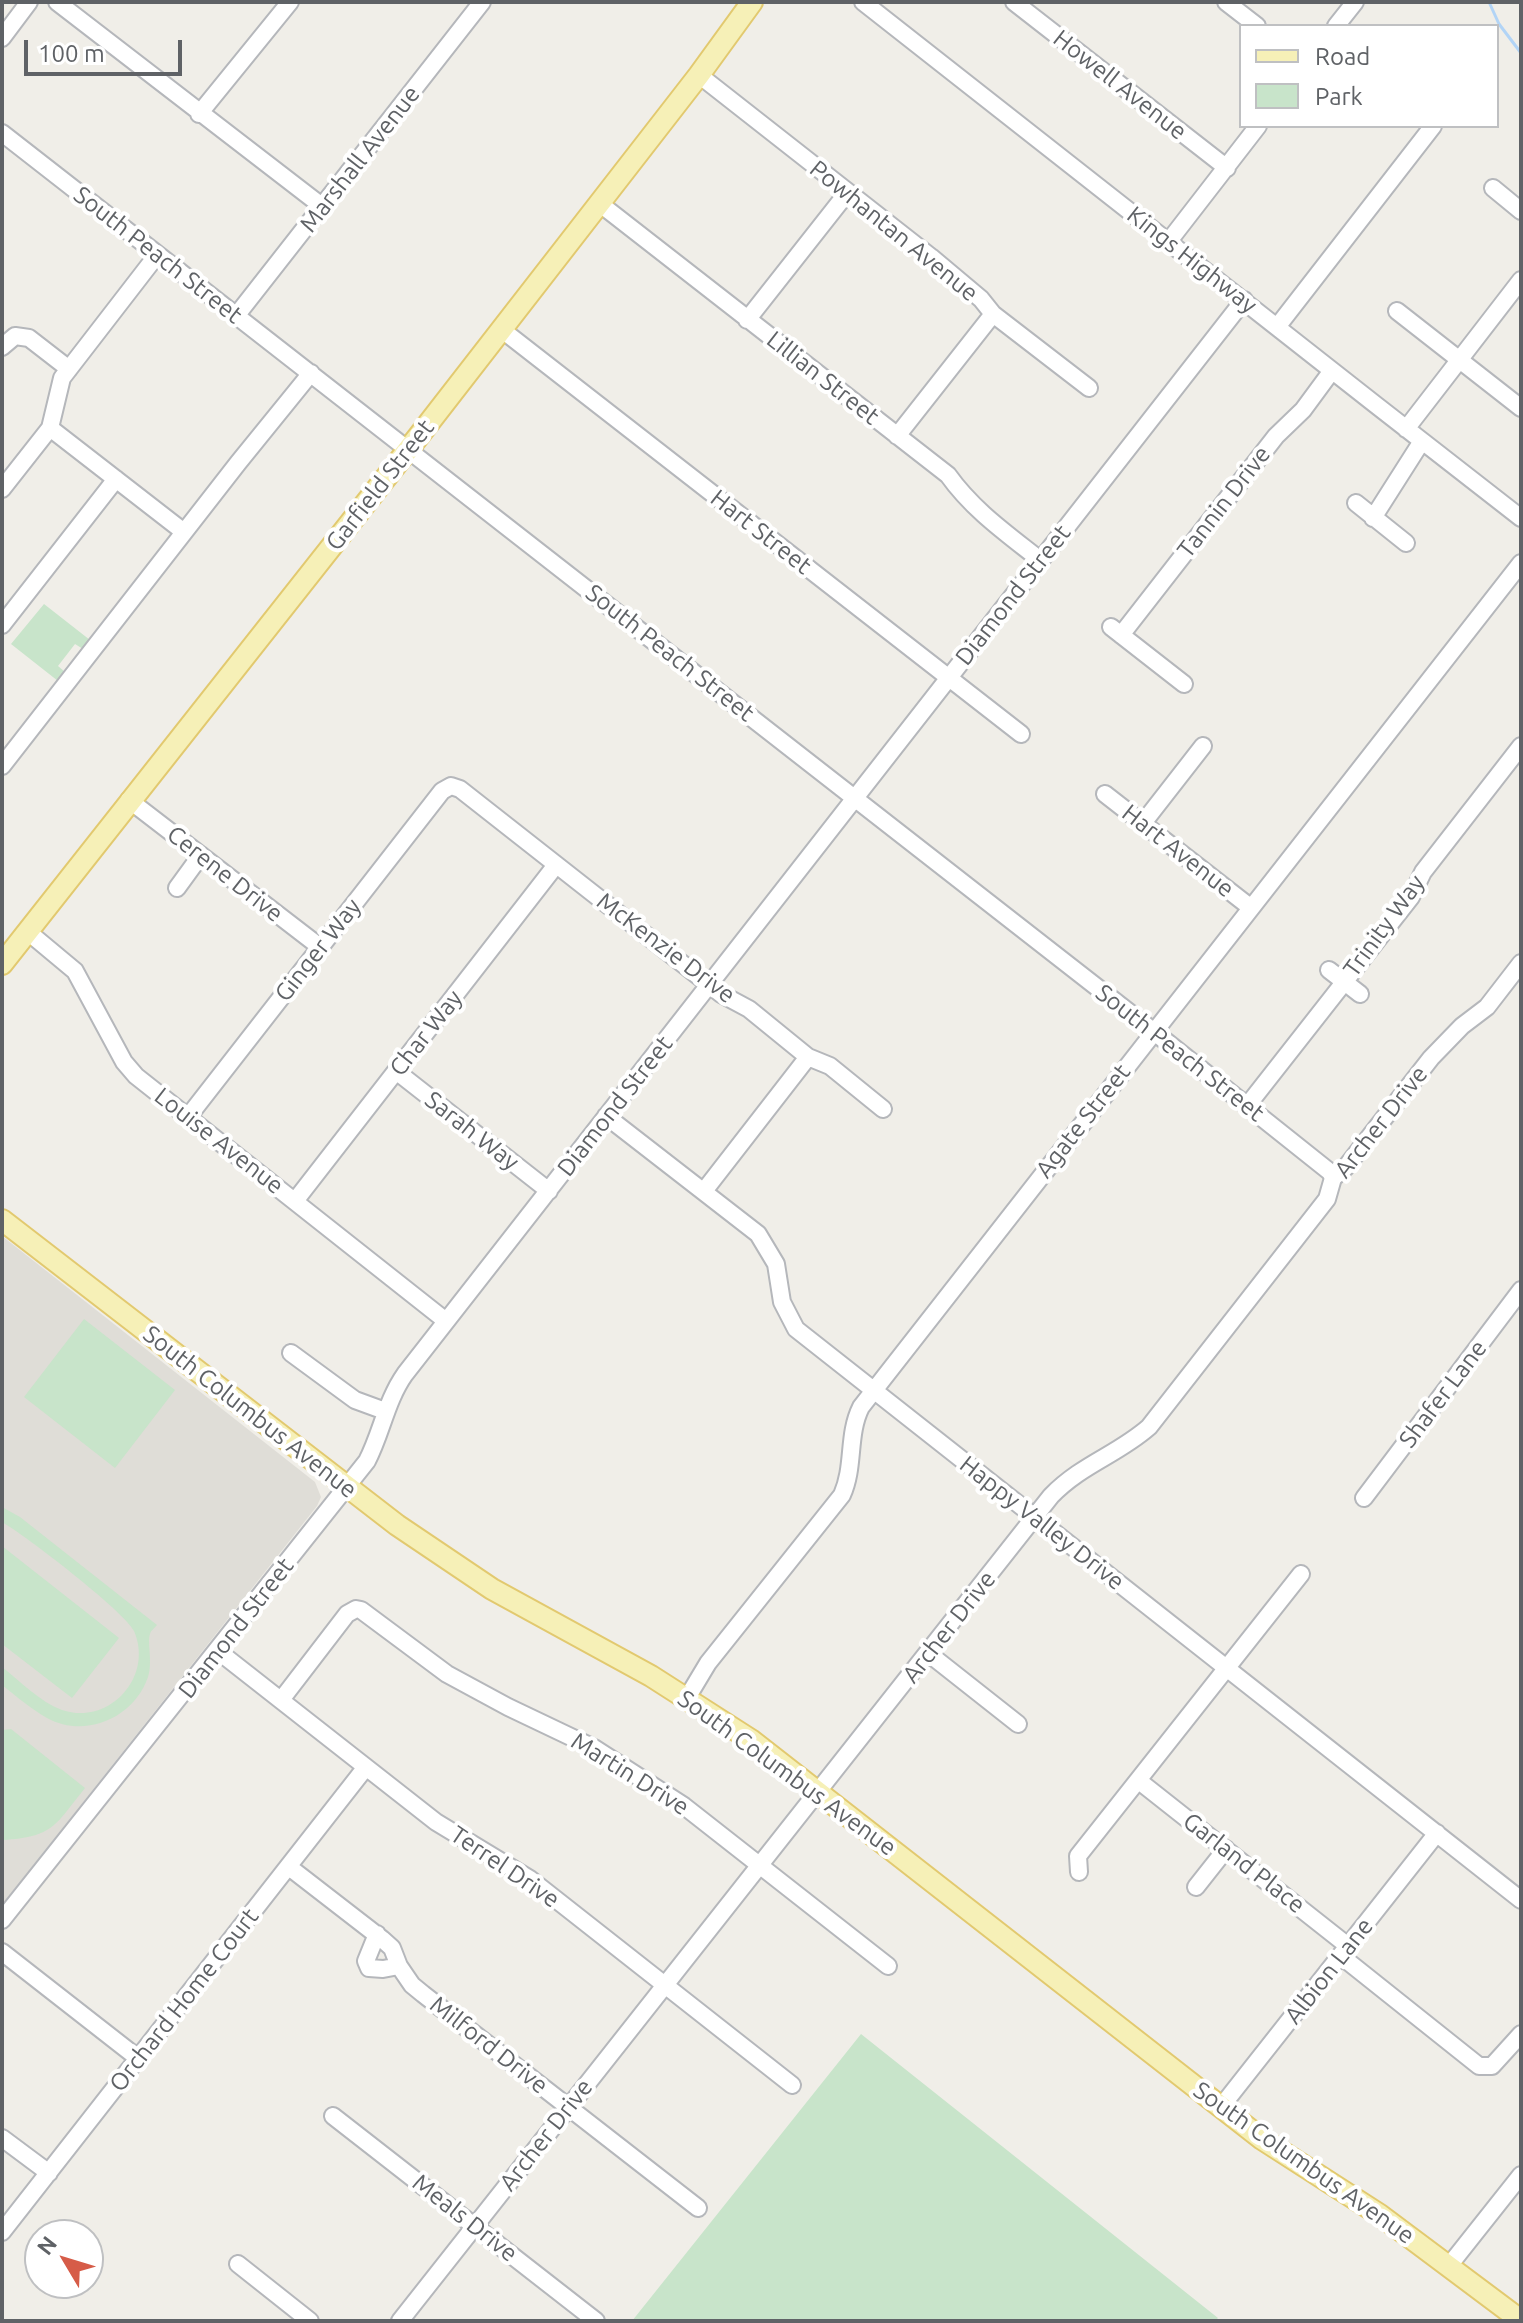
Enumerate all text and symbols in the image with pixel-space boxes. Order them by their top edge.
scale bar [28,24,186,74]
street label: Howell Avenue [1047,24,1193,146]
legend [1239,24,1499,128]
text: 100 m [38,40,105,67]
text: Road [1315,43,1370,70]
street label: Marshall Avenue [294,80,426,238]
text: Park [1315,83,1363,110]
street label: Powhantan Avenue [804,154,984,308]
street label: South Peach Street [68,180,248,330]
street label: Kings Highway [1121,200,1263,320]
street label: Lillian Street [761,325,885,431]
street label: Garfield Street [320,414,440,556]
street label: Tannin Drive [1171,440,1277,564]
street label: Hart Street [705,484,817,580]
street label: Diamond Street [949,519,1077,671]
street label: South Peach Street [580,578,760,728]
street label: Hart Avenue [1116,798,1240,904]
street label: Cerene Drive [161,820,289,928]
street label: Trinity Way [1337,869,1431,983]
street label: McKenzie Drive [591,887,741,1009]
street label: Ginger Way [269,893,367,1007]
street label: South Peach Street [1090,978,1270,1128]
street label: Char Way [384,984,468,1082]
street label: Diamond Street [551,1030,679,1182]
street label: Agate Street [1030,1058,1136,1184]
street label: Archer Drive [1328,1060,1434,1184]
street label: Louise Avenue [149,1082,289,1200]
street label: Sarah Way [419,1085,525,1177]
street label: South Columbus Avenue [138,1320,362,1504]
street label: Shafer Lane [1393,1335,1493,1453]
street label: Happy Valley Drive [954,1450,1130,1596]
street label: Diamond Street [172,1552,300,1704]
street label: Archer Drive [896,1565,1002,1689]
street label: South Columbus Avenue [672,1684,902,1862]
street label: Martin Drive [566,1726,694,1822]
street label: Garland Place [1177,1807,1311,1919]
street label: Terrel Drive [445,1820,565,1914]
street label: Orchard Home Court [103,1903,265,2097]
street label: Albion Lane [1279,1912,1379,2030]
street label: Milford Drive [424,1990,554,2100]
street label: Archer Drive [493,2073,599,2197]
street label: South Columbus Avenue [1188,2076,1420,2250]
street label: Meals Drive [407,2168,523,2268]
north arrow [24,2219,104,2299]
text: N [31,2231,61,2259]

